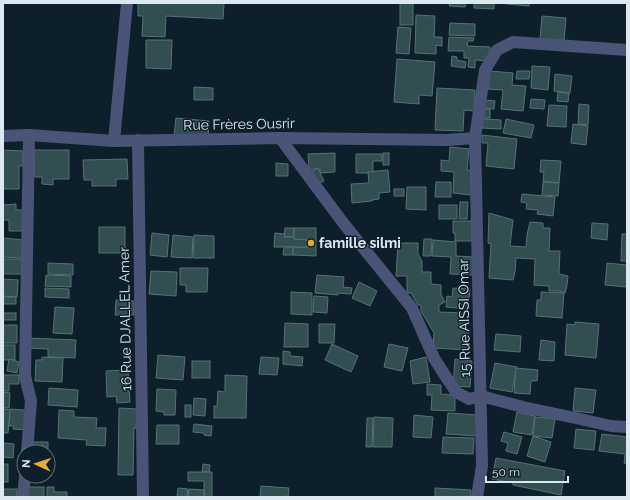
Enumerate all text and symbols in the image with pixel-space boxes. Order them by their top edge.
street label: Rue Frères Ousrir [183,115,295,133]
place label: famille silmi [319,235,401,251]
marker: famille silmi [306,238,316,248]
street label: 16 Rue DJALLEL Amer [116,247,134,391]
street label: 15 Rue AISSI Omar [455,258,473,378]
north arrow [16,444,56,484]
scale bar [486,458,568,484]
text: N [20,459,33,468]
text: 50 m [492,465,520,479]

